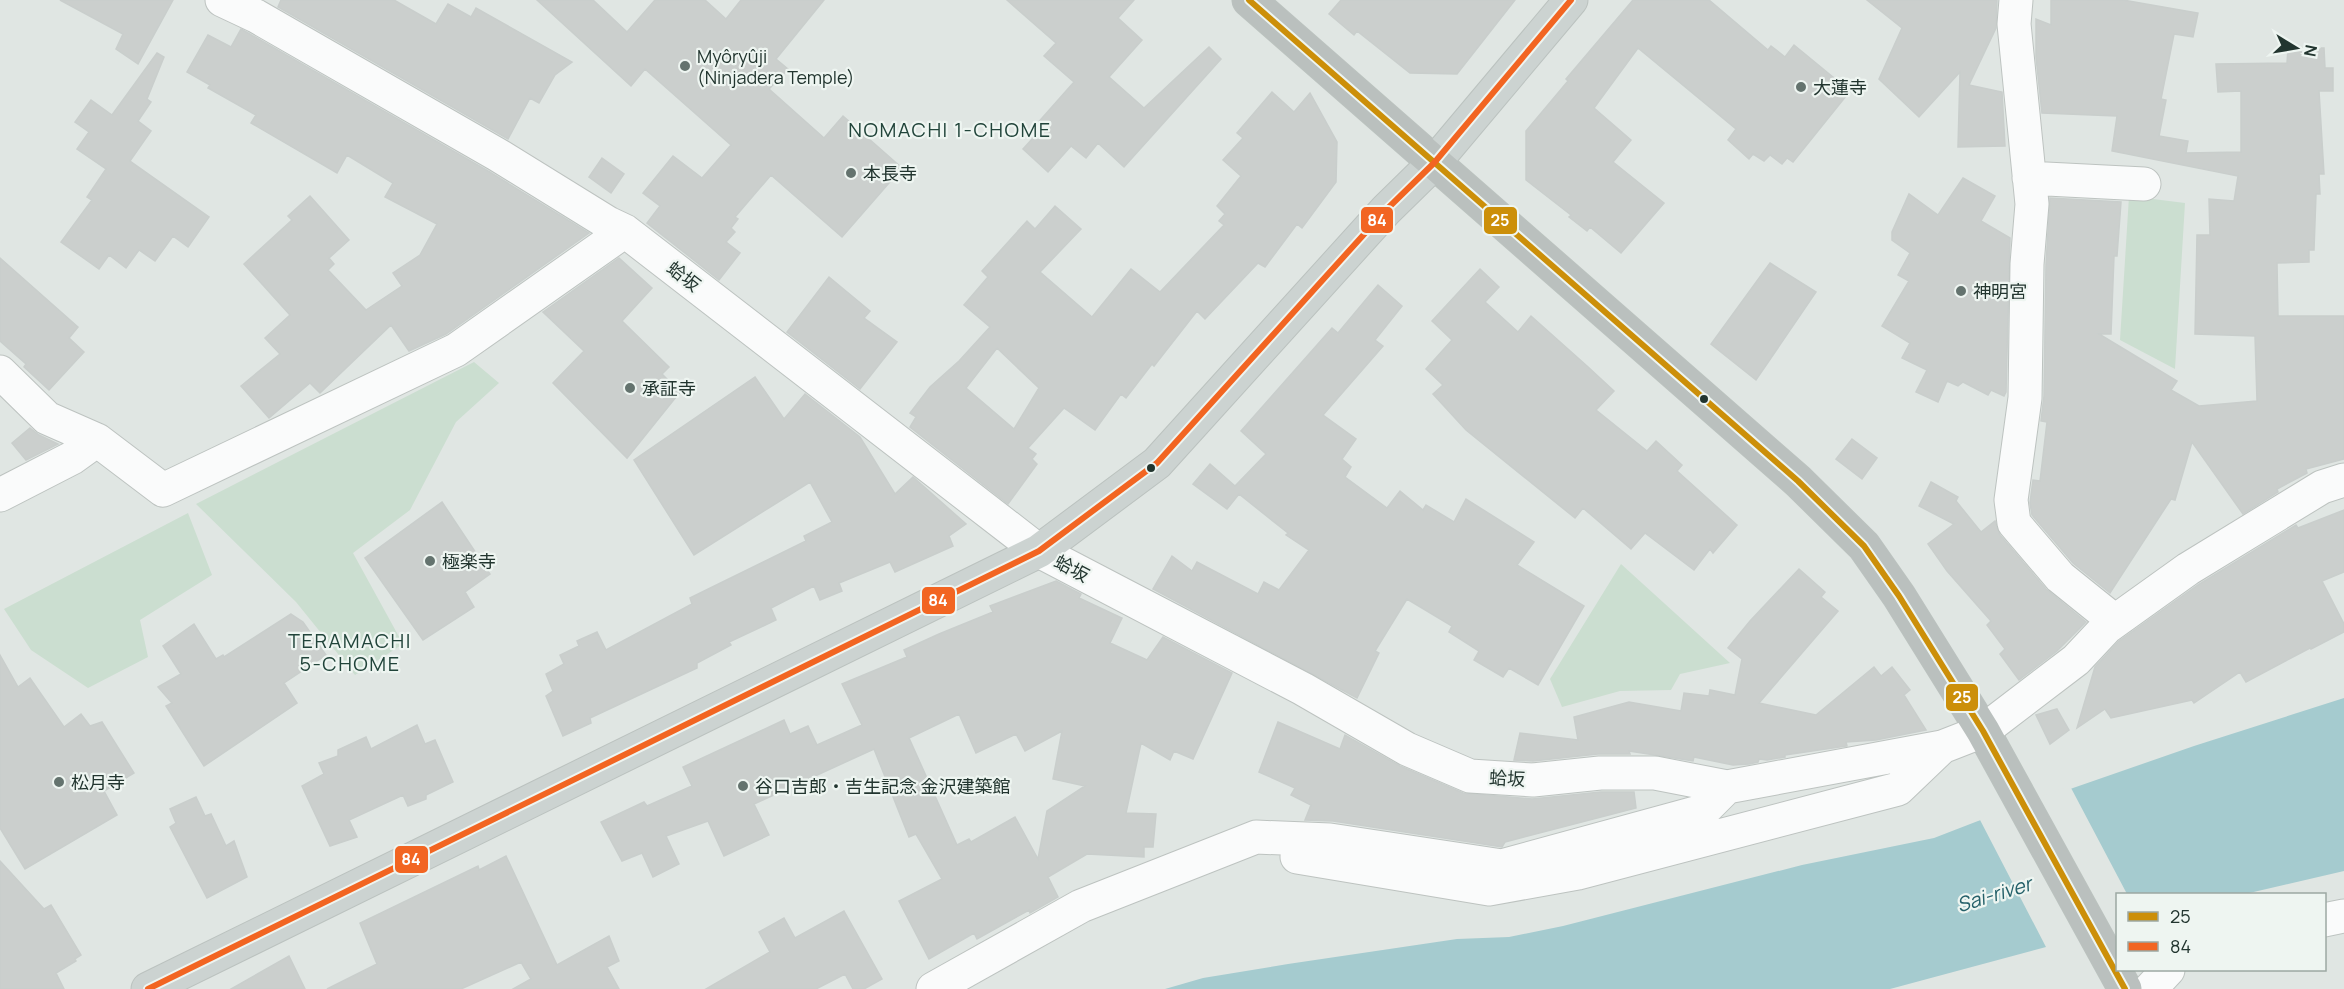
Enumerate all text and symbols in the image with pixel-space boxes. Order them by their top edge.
north arrow [2266,18,2326,78]
text: N [2299,43,2323,59]
place label: Myôryûji (Ninjadera Temple) [697,44,854,89]
marker: Myôryûji (Ninjadera Temple) [678,59,692,73]
place label: 大蓮寺 [1813,75,1867,99]
marker: 大蓮寺 [1794,80,1808,94]
district label: NOMACHI 1-CHOME [848,116,1052,143]
place label: 本長寺 [863,161,917,185]
marker: 本長寺 [844,166,858,180]
line badge: 84 [1360,206,1394,234]
line badge: 25 [1483,206,1518,235]
text: 84 [1367,209,1387,231]
text: 25 [1491,209,1509,231]
street label: 蛤坂 [662,255,706,297]
place label: 神明宮 [1973,279,2027,303]
marker: 神明宮 [1954,284,1968,298]
place label: 承証寺 [642,376,696,400]
marker: 承証寺 [623,381,637,395]
unlabelled marker [1698,393,1710,405]
unlabelled marker [1145,462,1157,474]
place label: 極楽寺 [442,549,496,573]
street label: 蛤坂 [1050,549,1094,587]
marker: 極楽寺 [423,554,437,568]
line badge: 84 [921,586,956,615]
text: 84 [928,589,948,611]
district label: TERAMACHI 5-CHOME [288,627,412,677]
line badge: 25 [1945,683,1979,712]
text: 25 [1953,686,1971,708]
street label: 蛤坂 [1488,765,1526,791]
place label: 松月寺 [71,770,125,794]
place label: 谷口吉郎・吉生記念 金沢建築館 [755,774,1011,798]
marker: 松月寺 [52,775,66,789]
marker: 谷口吉郎・吉生記念 金沢建築館 [736,779,750,793]
line badge: 84 [394,845,429,874]
text: 84 [401,848,421,870]
water label: Sai-river [1953,869,2037,918]
legend [2116,893,2326,971]
text: 25 [2170,904,2191,928]
text: 84 [2170,934,2191,958]

